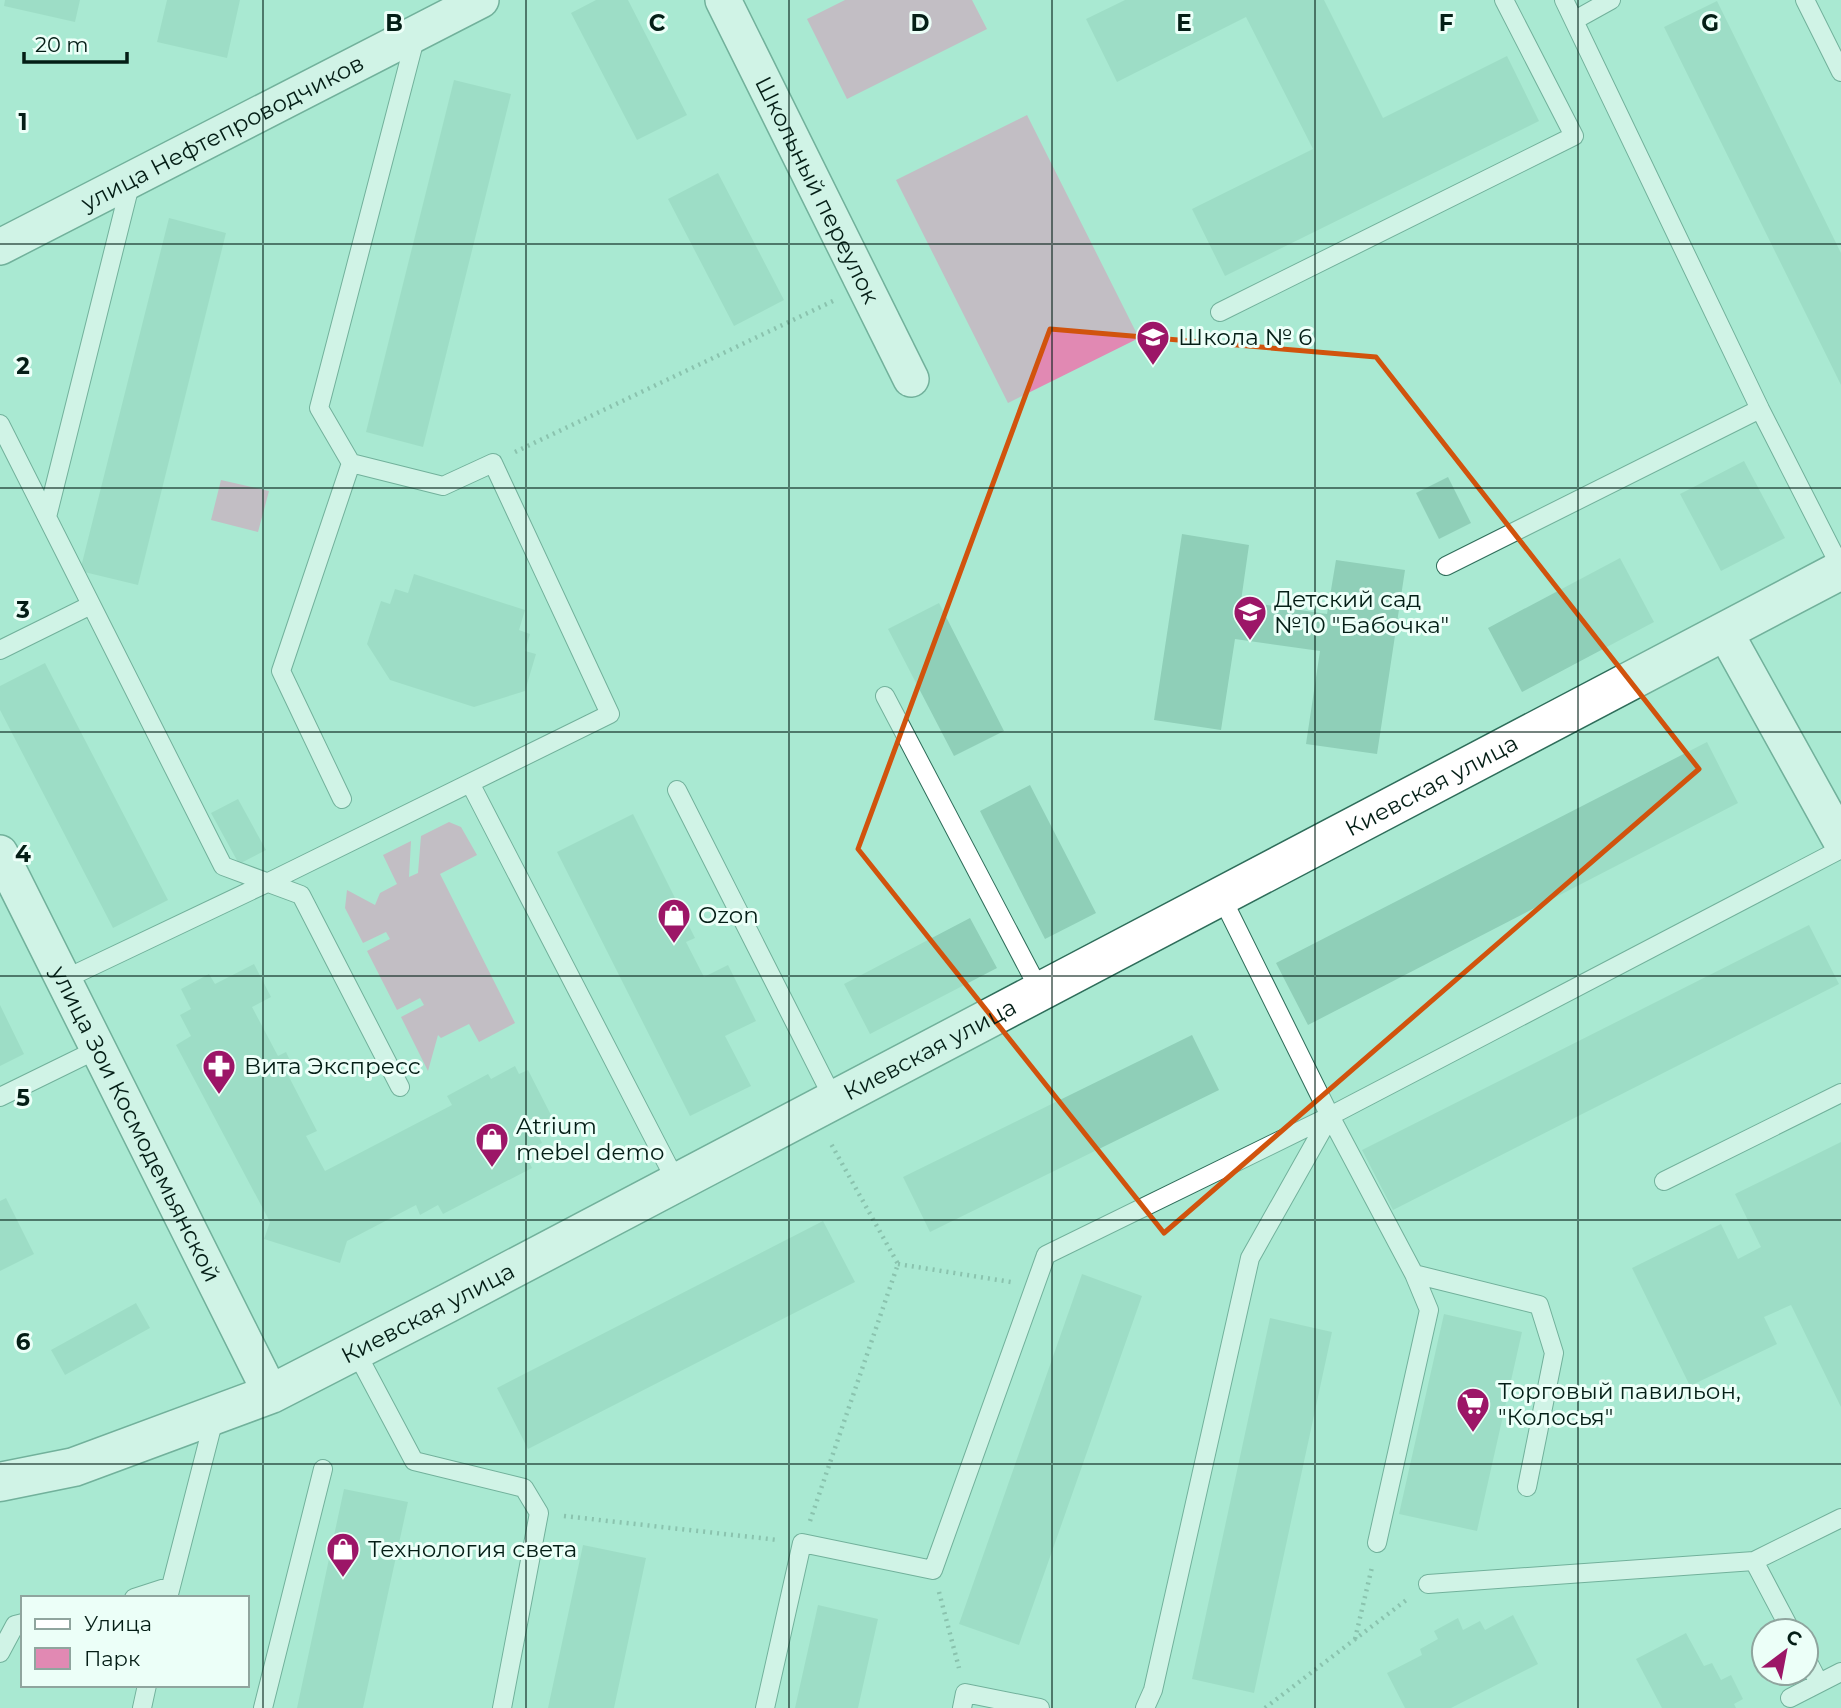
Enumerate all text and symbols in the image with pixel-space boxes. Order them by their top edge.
text: B [385,9,403,37]
text: C [649,9,666,37]
text: D [911,9,930,37]
text: E [1176,9,1192,37]
text: F [1439,9,1454,37]
text: G [1701,9,1719,37]
scale bar [24,21,128,65]
text: 20 m [35,32,89,57]
street label: улица Нефтепроводчиков [76,49,368,217]
street label: Школьный переулок [749,72,886,309]
text: 1 [18,108,28,136]
school or university icon: Школа № 6 [1134,318,1172,367]
place label: Школа № 6 [1178,323,1312,351]
text: 2 [16,352,30,380]
place label: Детский сад №10 "Бабочка" [1274,585,1449,639]
school or university icon: Детский сад №10 "Бабочка" [1231,593,1269,642]
text: 3 [15,596,30,624]
street label: Киевская улица [1340,729,1523,842]
text: 4 [15,840,31,868]
shop icon: Ozon [655,896,693,945]
place label: Ozon [698,901,759,929]
street label: улица Зои Космодемьянской [44,960,227,1287]
street label: Киевская улица [839,993,1021,1106]
pharmacy icon: Вита Экспресс [200,1047,238,1096]
place label: Вита Экспресс [244,1052,421,1080]
text: 5 [16,1084,30,1112]
place label: Atrium mebel demo [516,1112,664,1166]
shop icon: Atrium mebel demo [473,1120,511,1169]
street label: Киевская улица [336,1257,519,1370]
text: 6 [16,1328,31,1356]
place label: Торговый павильон, "Колосья" [1498,1377,1741,1431]
supermarket icon: Торговый павильон, "Колосья" [1454,1385,1492,1434]
shop icon: Технология света [324,1530,362,1579]
place label: Технология света [368,1535,577,1563]
legend [21,1596,248,1687]
text: Улица [84,1611,152,1636]
north arrow [1750,1617,1820,1687]
text: С [1782,1625,1806,1652]
text: Парк [84,1646,140,1671]

